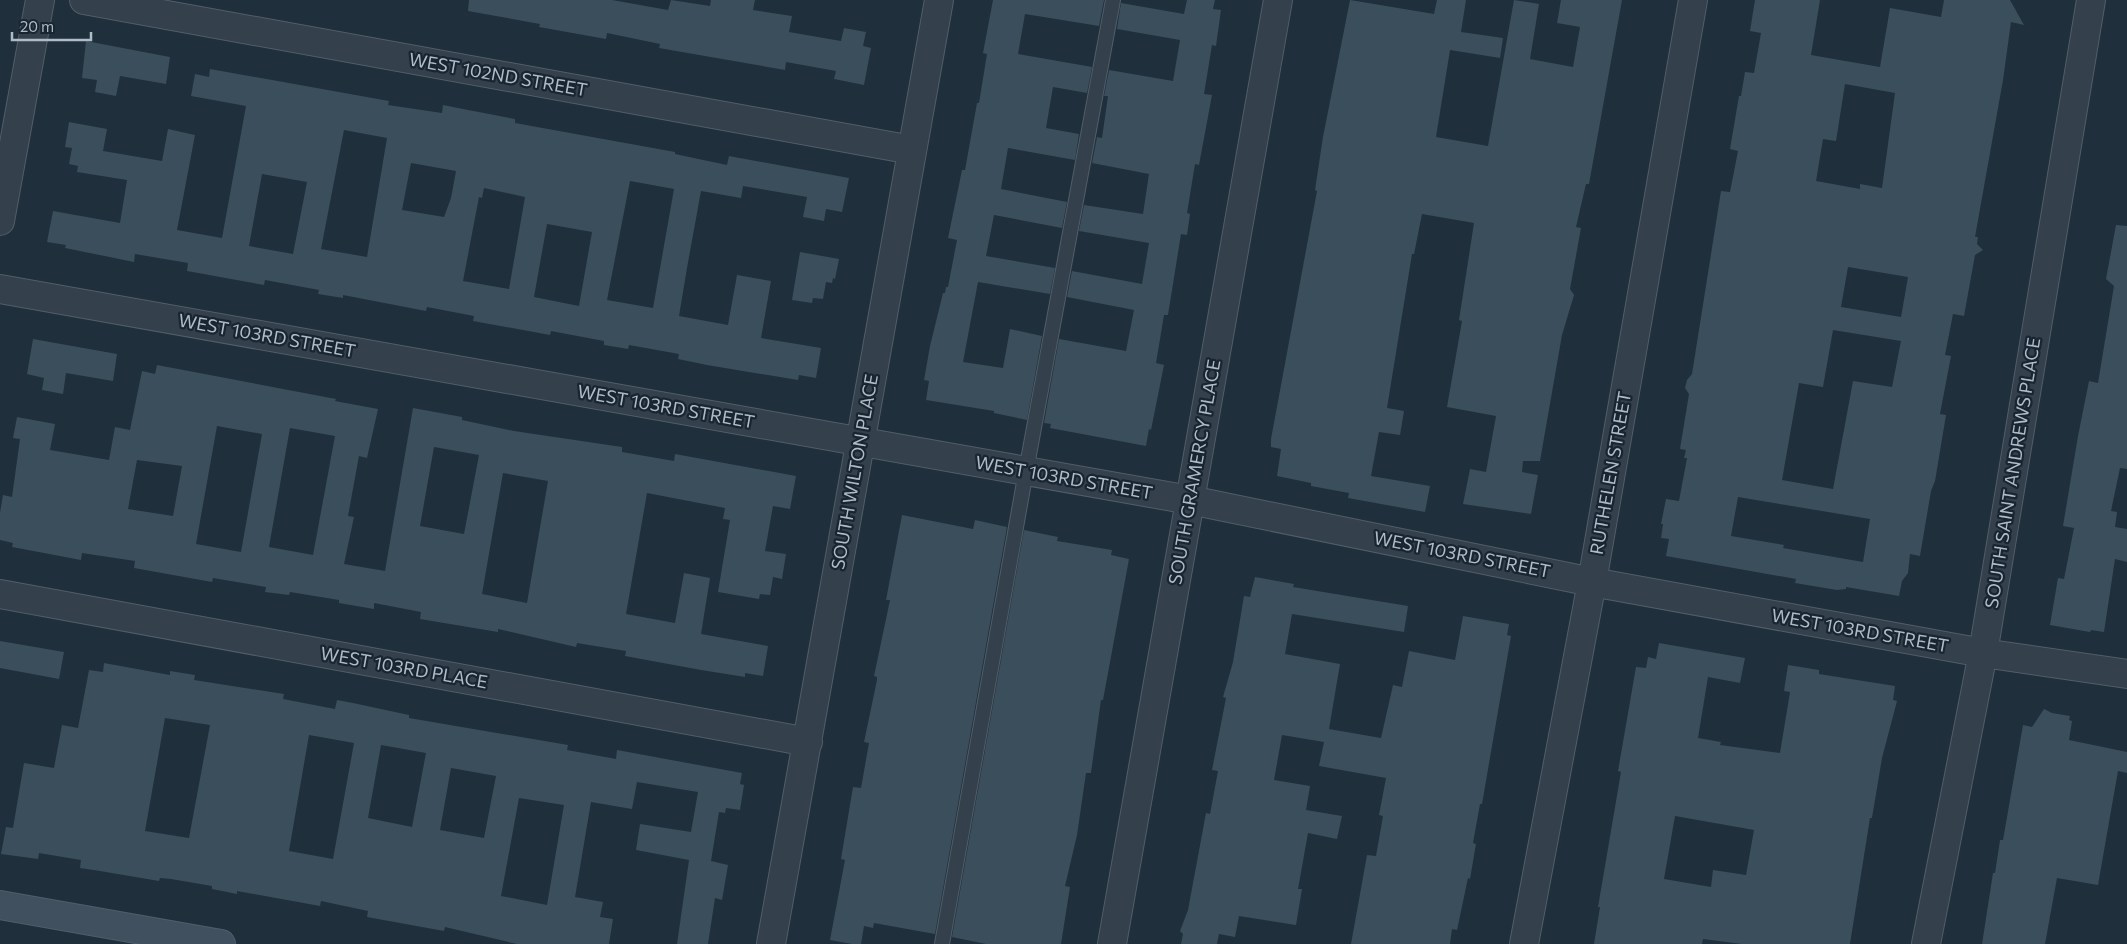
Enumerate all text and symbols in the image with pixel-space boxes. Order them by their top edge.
scale bar [12,10,91,42]
text: 20 m [20,17,54,35]
street label: WEST 102ND STREET [407,47,589,101]
street label: WEST 103RD STREET [177,309,358,361]
street label: SOUTH SAINT ANDREWS PLACE [1980,336,2044,610]
street label: SOUTH GRAMERCY PLACE [1163,358,1225,586]
street label: SOUTH WILTON PLACE [826,372,882,571]
street label: WEST 103RD STREET [576,380,757,432]
street label: RUTHELEN STREET [1585,389,1635,556]
street label: WEST 103RD STREET [974,451,1155,503]
street label: WEST 103RD STREET [1372,526,1552,582]
street label: WEST 103RD STREET [1770,604,1951,656]
street label: WEST 103RD PLACE [319,641,489,693]

